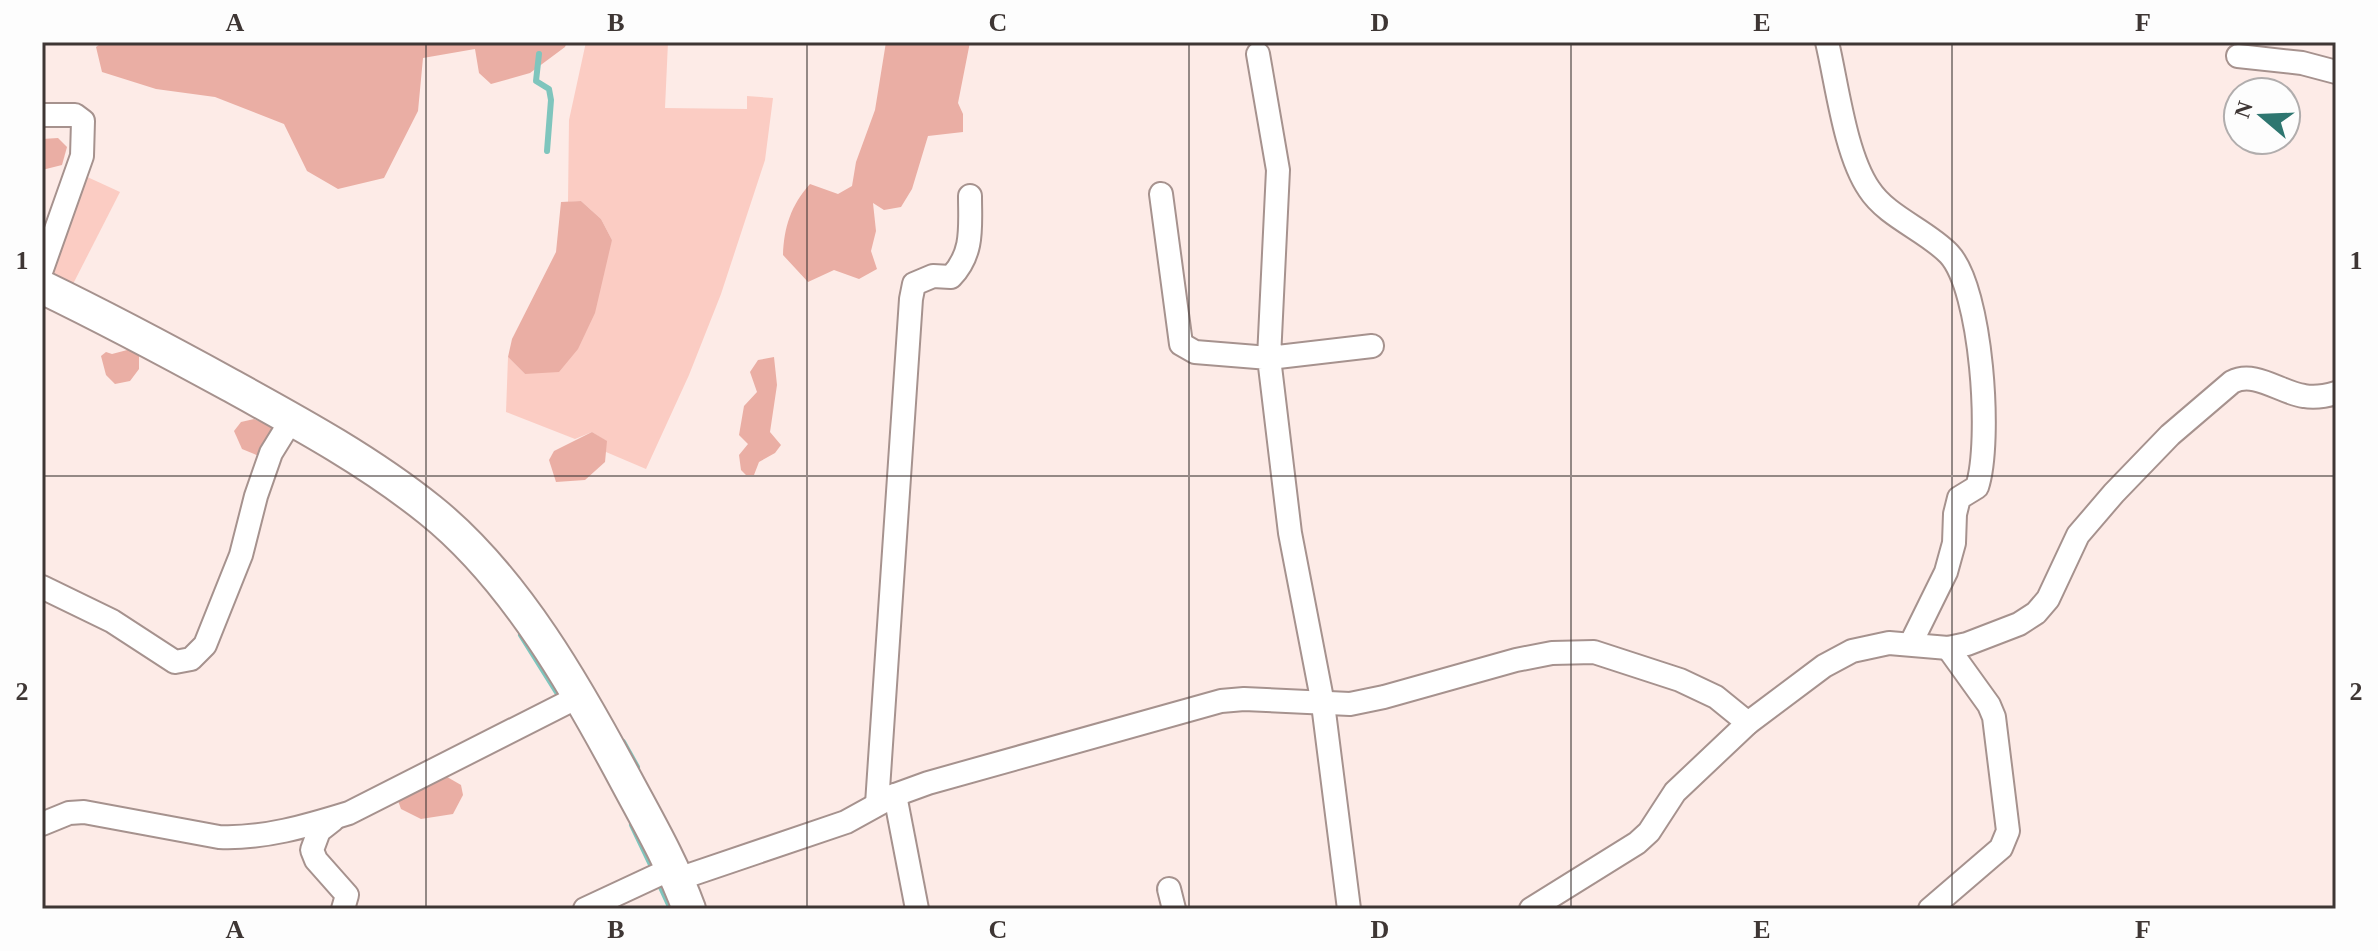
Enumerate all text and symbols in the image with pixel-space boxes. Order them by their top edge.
text: A [226,8,245,37]
text: B [607,8,625,37]
text: C [989,8,1007,37]
text: D [1371,8,1389,37]
text: E [1753,8,1771,37]
text: F [2135,8,2151,37]
north arrow [2222,76,2302,156]
text: N [2229,98,2258,121]
text: 1 [16,246,29,275]
text: 1 [2350,246,2363,275]
text: 2 [16,677,29,706]
text: 2 [2350,677,2363,706]
text: A [226,915,245,944]
text: B [607,915,625,944]
text: C [989,915,1007,944]
text: D [1371,915,1389,944]
text: E [1753,915,1771,944]
text: F [2135,915,2151,944]

